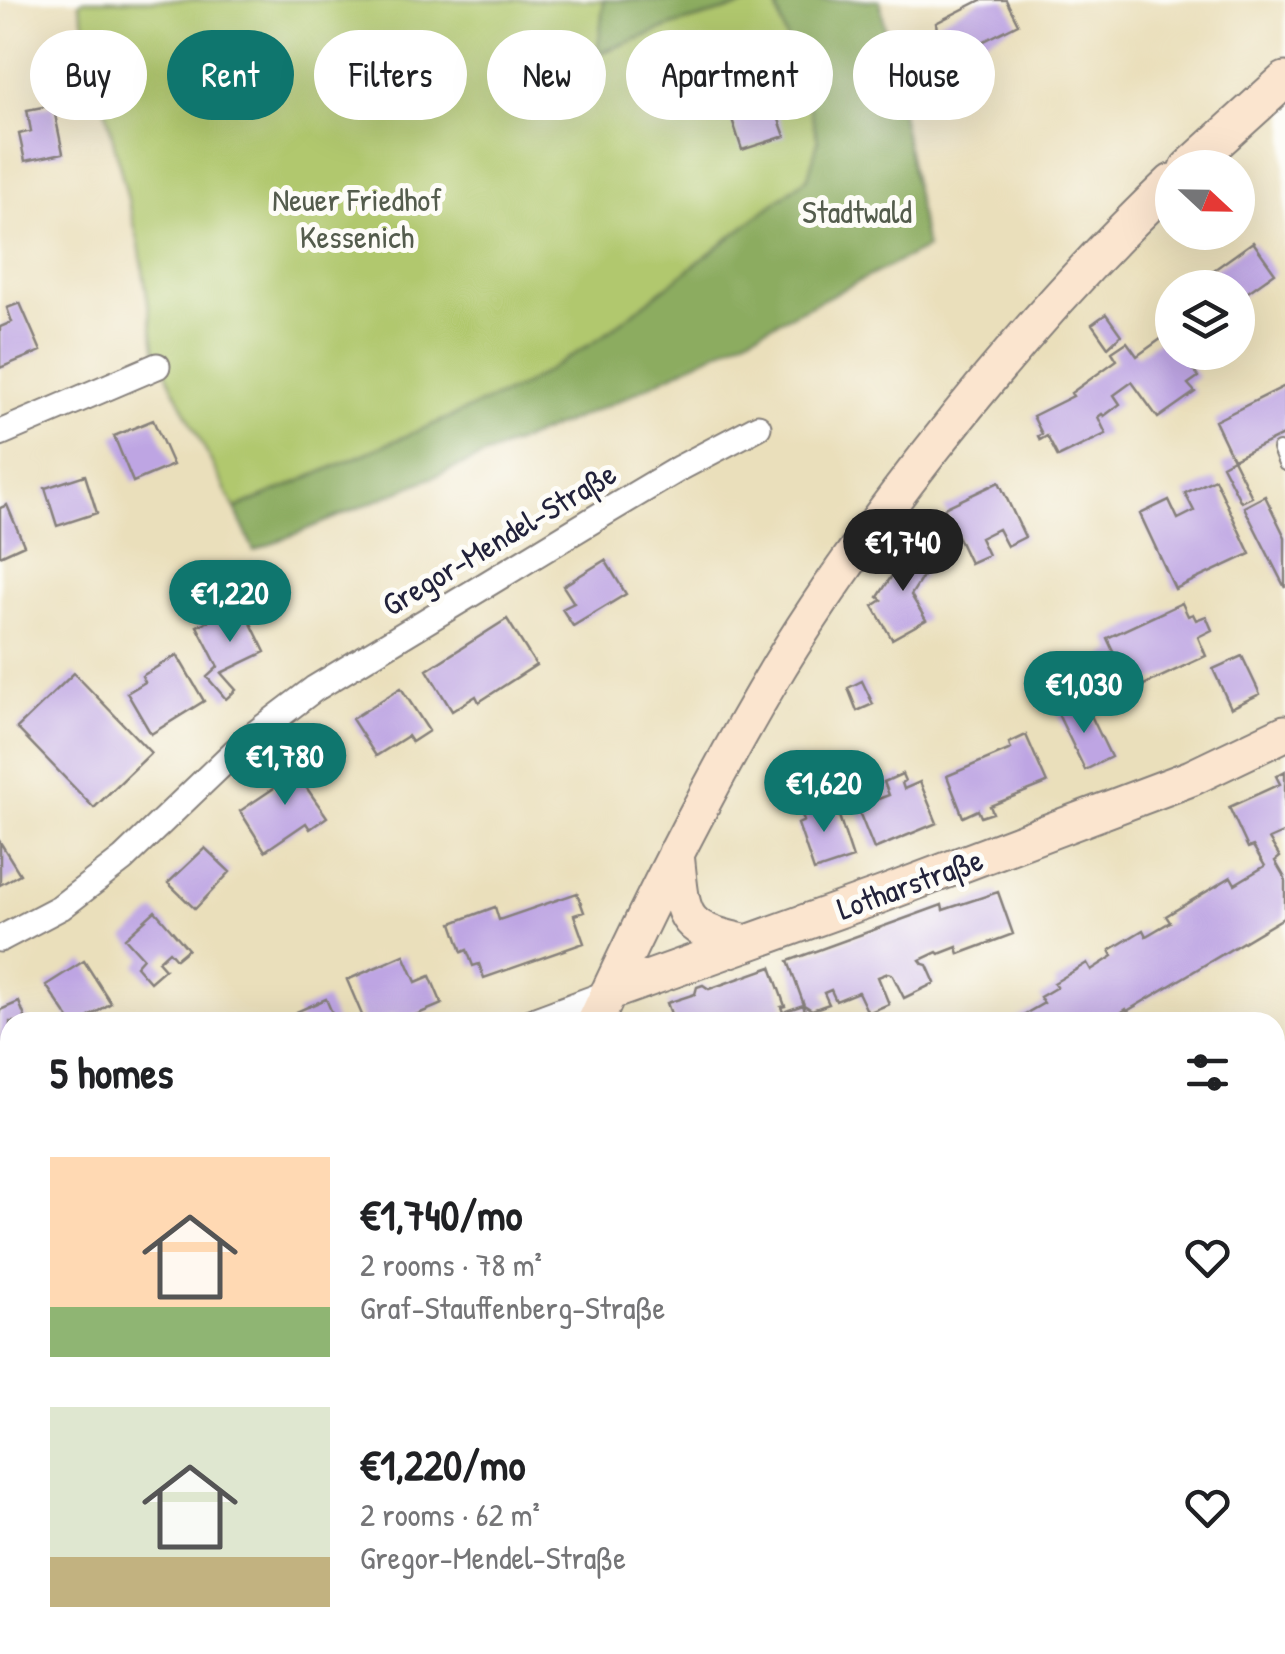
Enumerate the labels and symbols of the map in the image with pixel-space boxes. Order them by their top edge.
north arrow [1155,150,1255,250]
park label: Neuer Friedhof Kessenich [272,178,442,258]
park label: Stadtwald [802,190,912,233]
street label: Gregor-Mendel-Straße [374,452,624,625]
pin: €1,740 [822,509,984,594]
pin: €1,220 [149,560,311,645]
pin: €1,030 [1003,651,1165,736]
pin: €1,780 [204,723,366,808]
pin: €1,620 [743,750,905,835]
street label: Lotharstraße [831,837,989,930]

